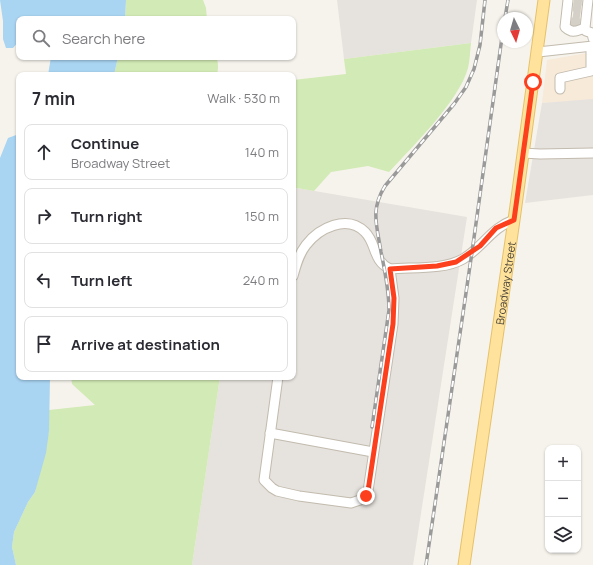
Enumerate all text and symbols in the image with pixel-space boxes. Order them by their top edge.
north arrow [497,12,533,48]
search box [16,16,296,60]
icon: search [30,27,52,49]
text: Search here [62,28,145,49]
route start [524,73,542,91]
text: 7 min [32,87,75,110]
text: Walk · 530 m [207,89,280,107]
text: Continue [71,133,139,154]
icon: ahead [33,141,55,163]
text: 140 m [245,143,279,161]
text: Broadway Street [71,154,170,172]
icon: right [33,205,55,227]
text: Turn right [71,206,142,227]
text: 150 m [245,207,279,225]
street label: Broadway Street [491,240,518,326]
icon: left [33,269,55,291]
text: Turn left [71,270,133,291]
text: 240 m [243,271,279,289]
icon: arrive [33,333,55,355]
text: Arrive at destination [71,334,220,355]
map controls [545,445,581,553]
button: + [545,445,581,481]
button: − [545,481,581,517]
route end [357,487,375,505]
button: layers [545,517,581,553]

